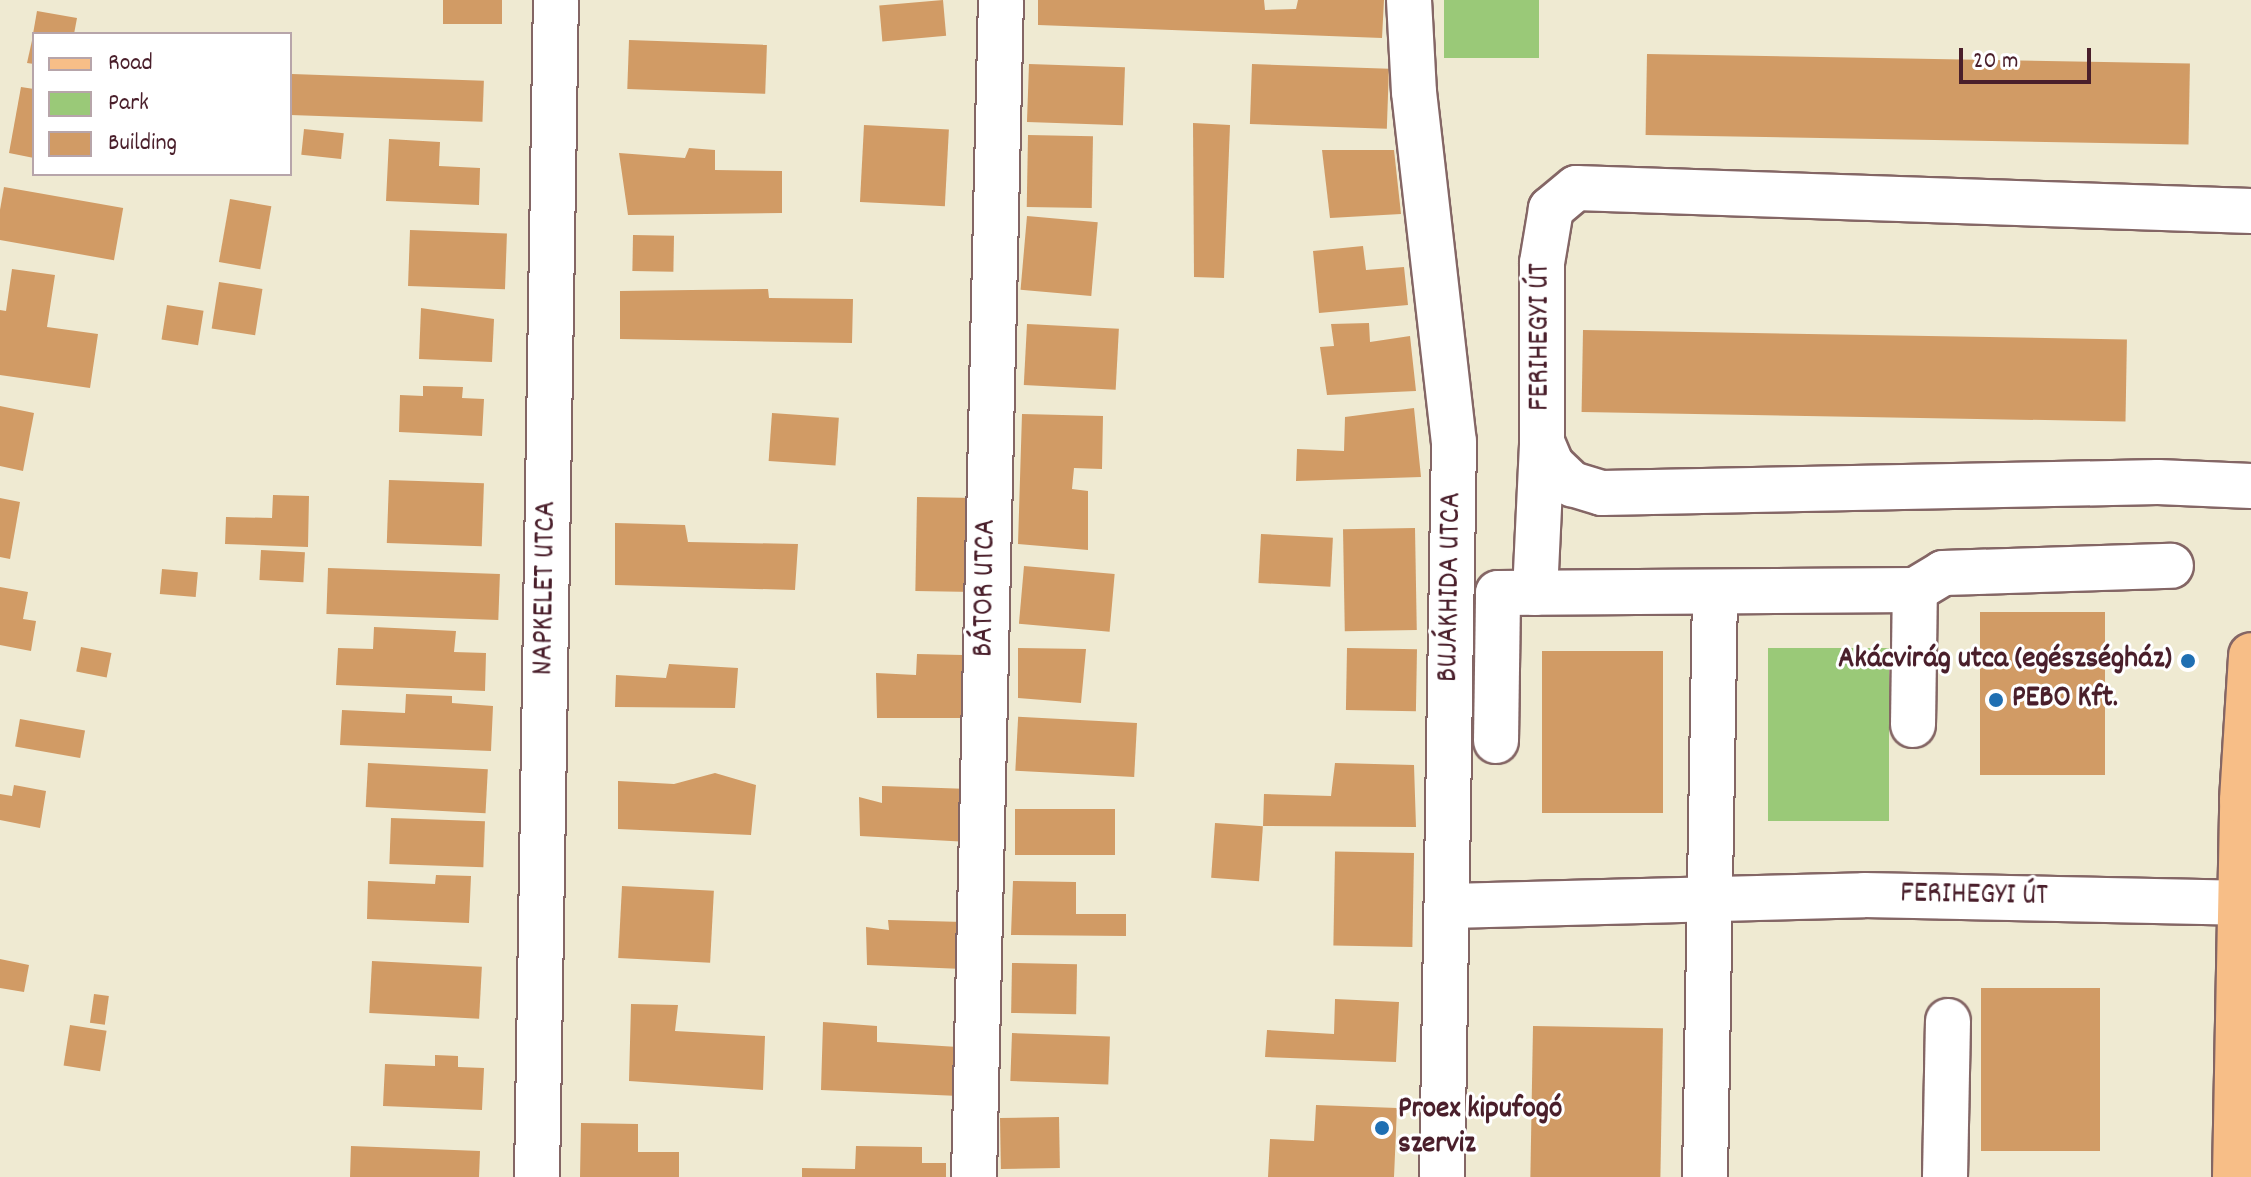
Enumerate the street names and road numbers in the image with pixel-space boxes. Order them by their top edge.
street label: FERIHEGYI ÚT [1524,263,1560,411]
street label: BUJÁKHIDA UTCA [1432,492,1472,682]
street label: NAPKELET UTCA [527,500,567,676]
street label: BÁTOR UTCA [968,519,1006,657]
street label: FERIHEGYI ÚT [1900,878,2048,916]

